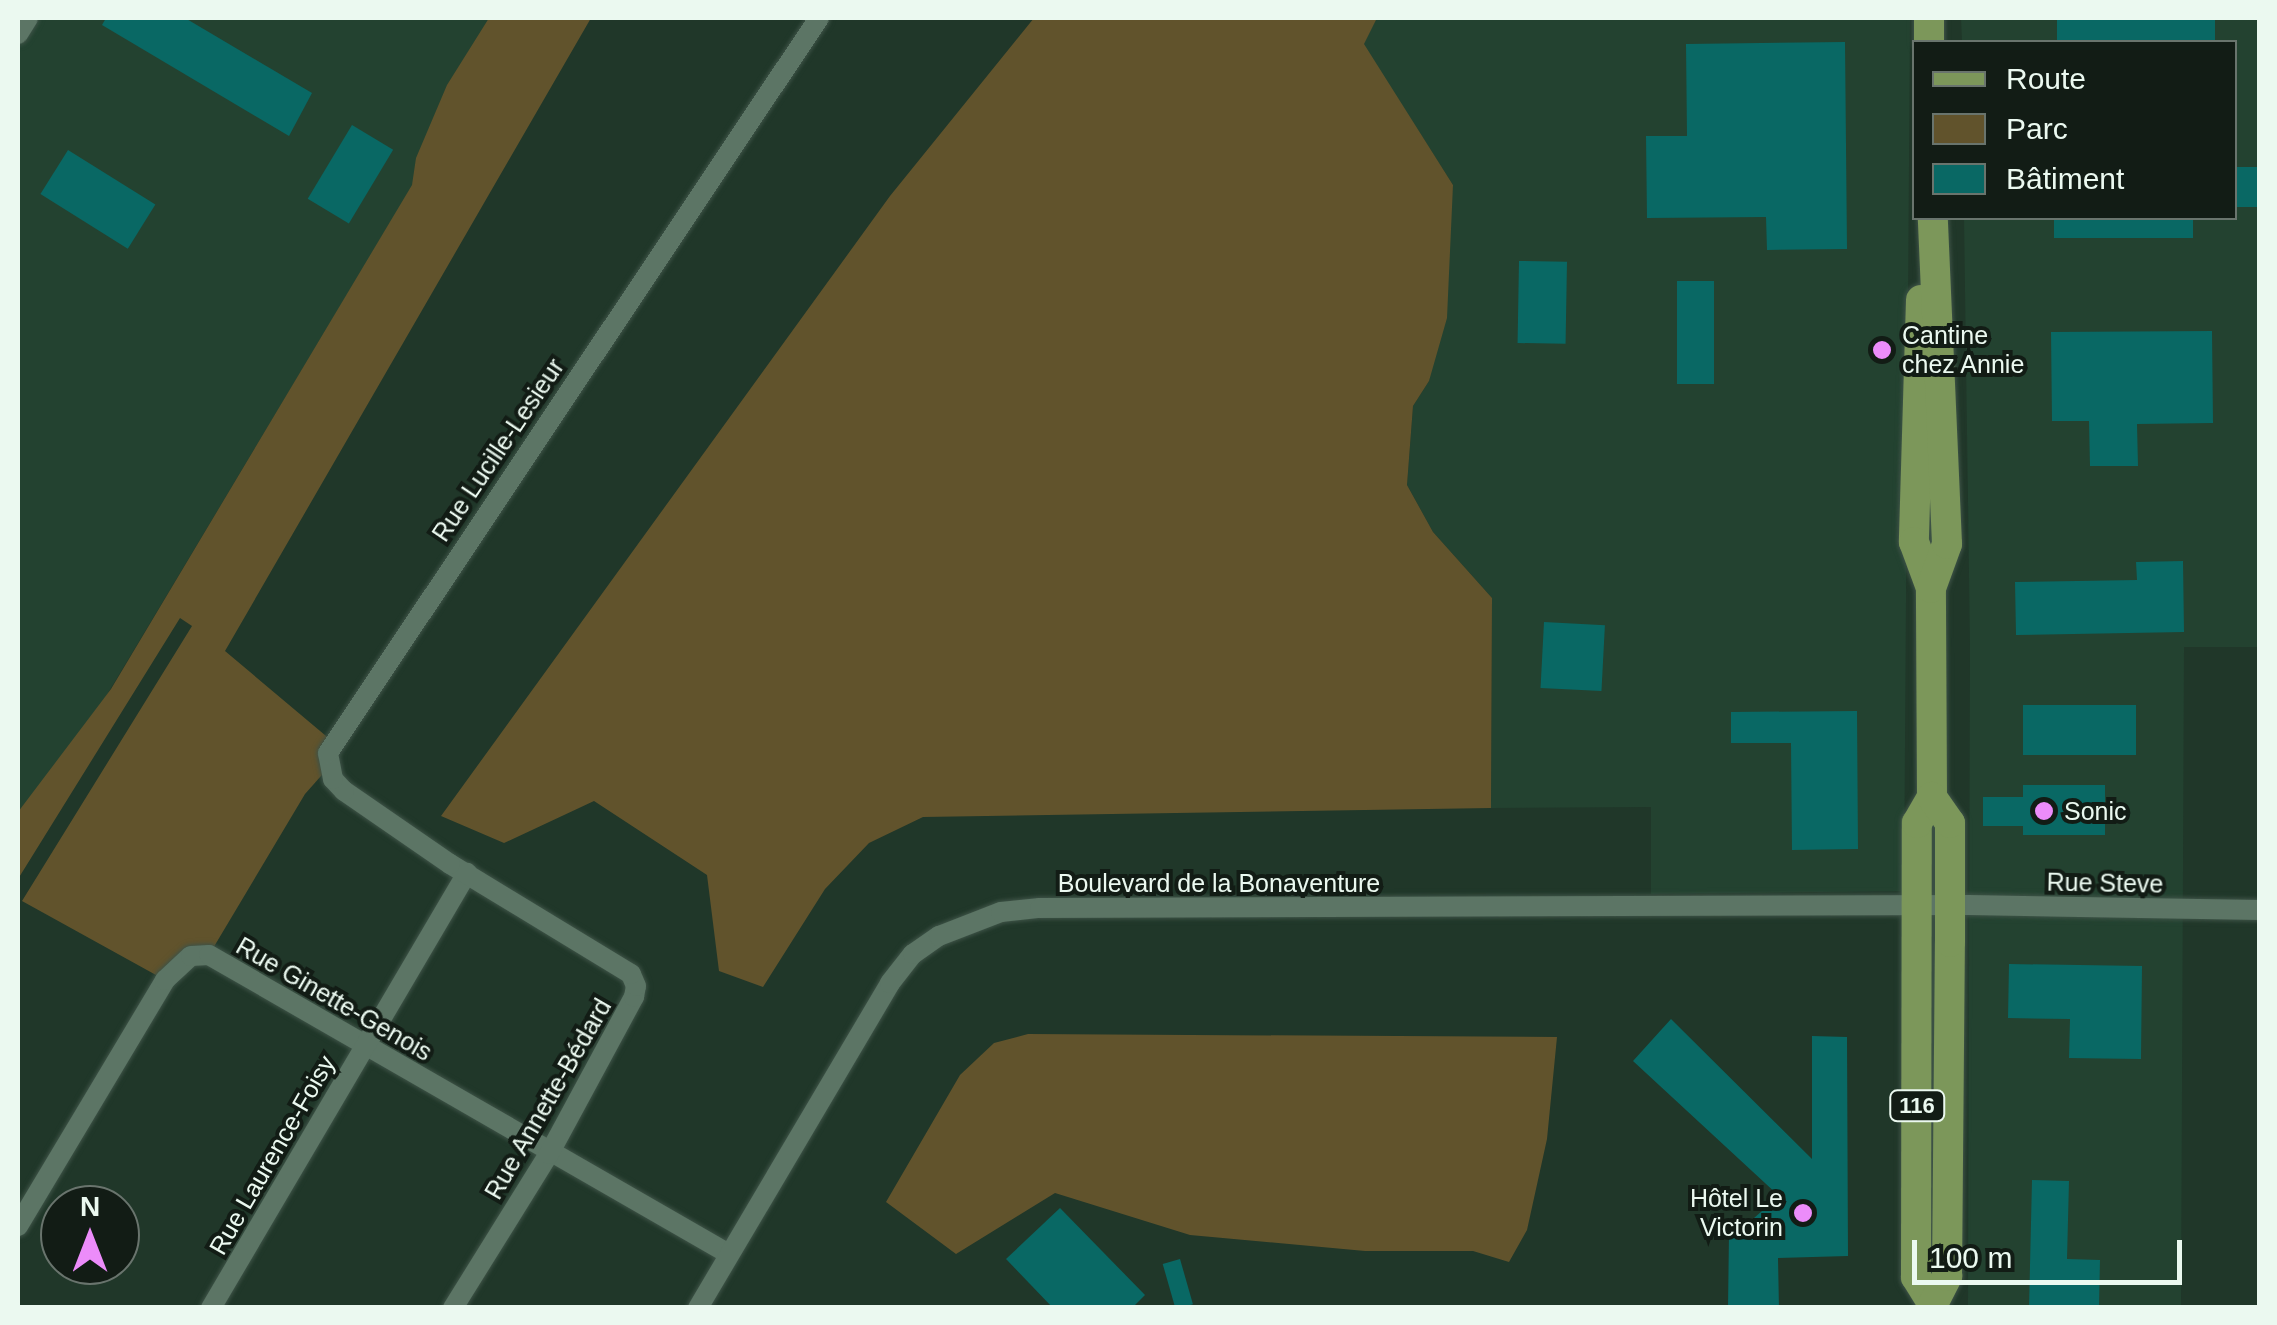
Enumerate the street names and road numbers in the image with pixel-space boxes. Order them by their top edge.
street label: Rue Lucille-Lesieur [426,353,570,547]
street label: Rue Steve [2046,867,2164,899]
street label: Boulevard de la Bonaventure [1058,868,1380,898]
street label: Rue Ginette-Genois [231,931,437,1067]
street label: Rue Annette-Bédard [478,993,618,1205]
street label: Rue Laurence-Foisy [203,1050,341,1260]
road number: 116 [1887,1089,1947,1123]

